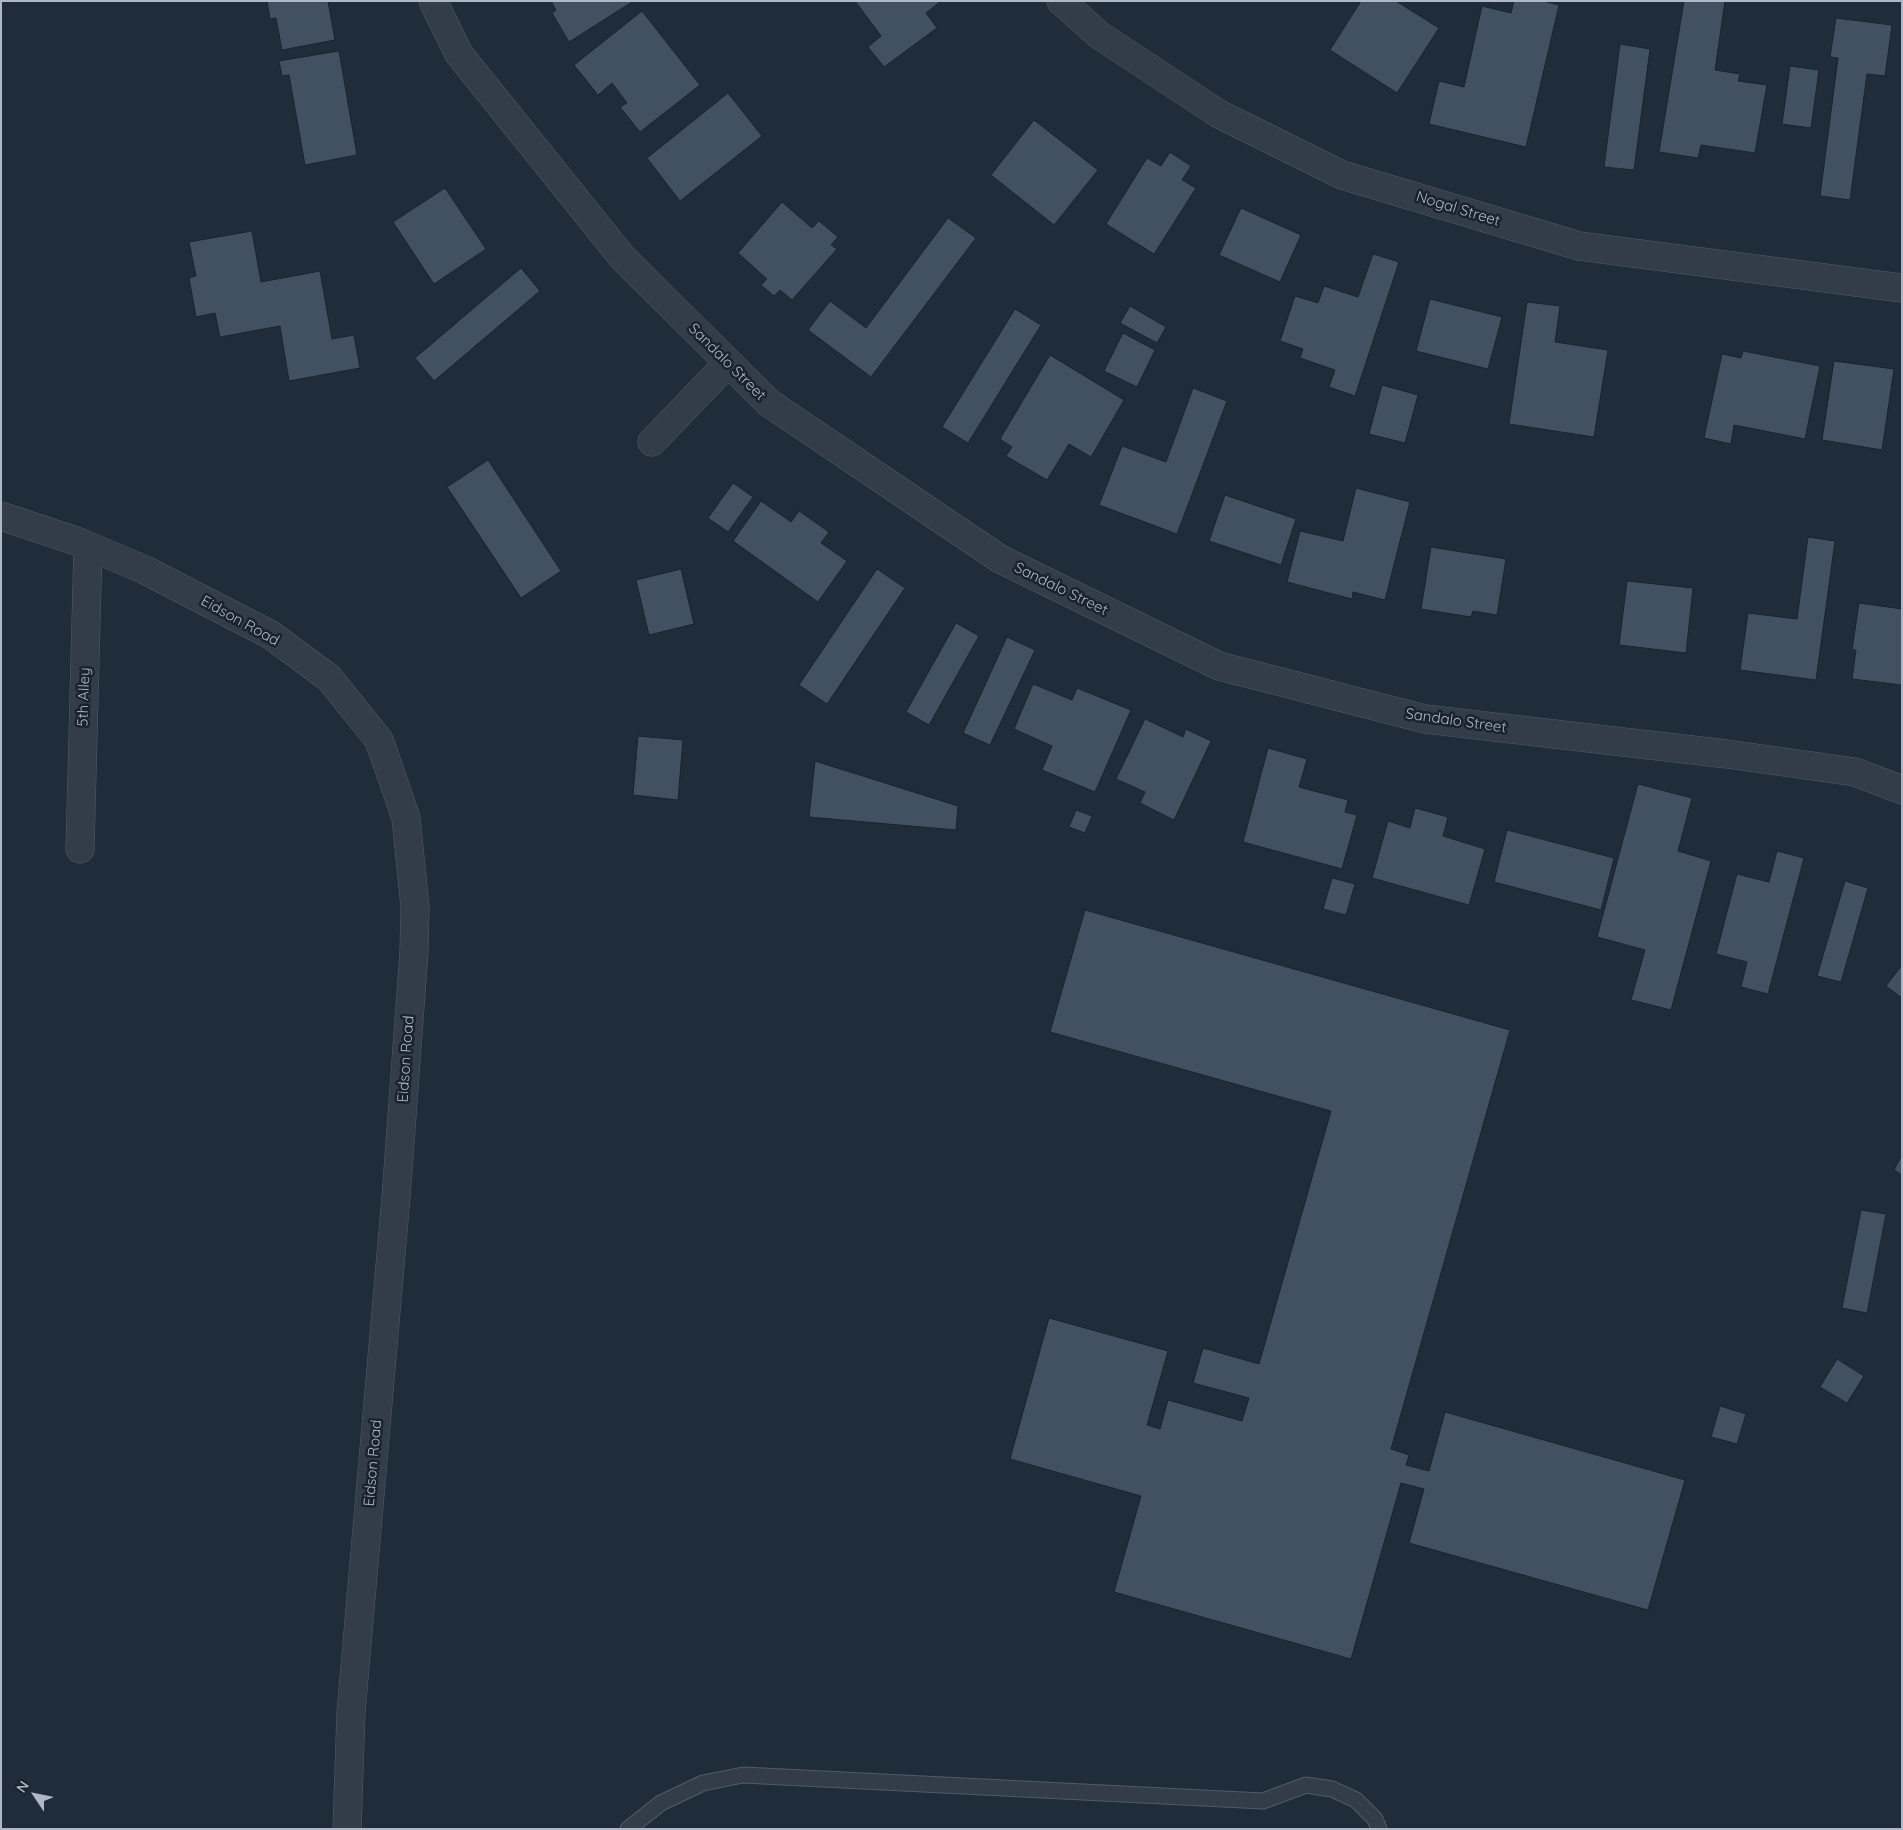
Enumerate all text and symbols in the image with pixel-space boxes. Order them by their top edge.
street label: Nogal Street [1414,188,1502,230]
street label: Sandalo Street [685,320,769,404]
street label: Sandalo Street [1011,559,1111,619]
street label: Eidson Road [198,592,282,650]
street label: 5th Alley [74,667,94,727]
street label: Sandalo Street [1404,705,1508,737]
street label: Eidson Road [394,1015,418,1103]
street label: Eidson Road [360,1419,386,1507]
north arrow [10,1770,60,1820]
text: N [12,1777,33,1796]

